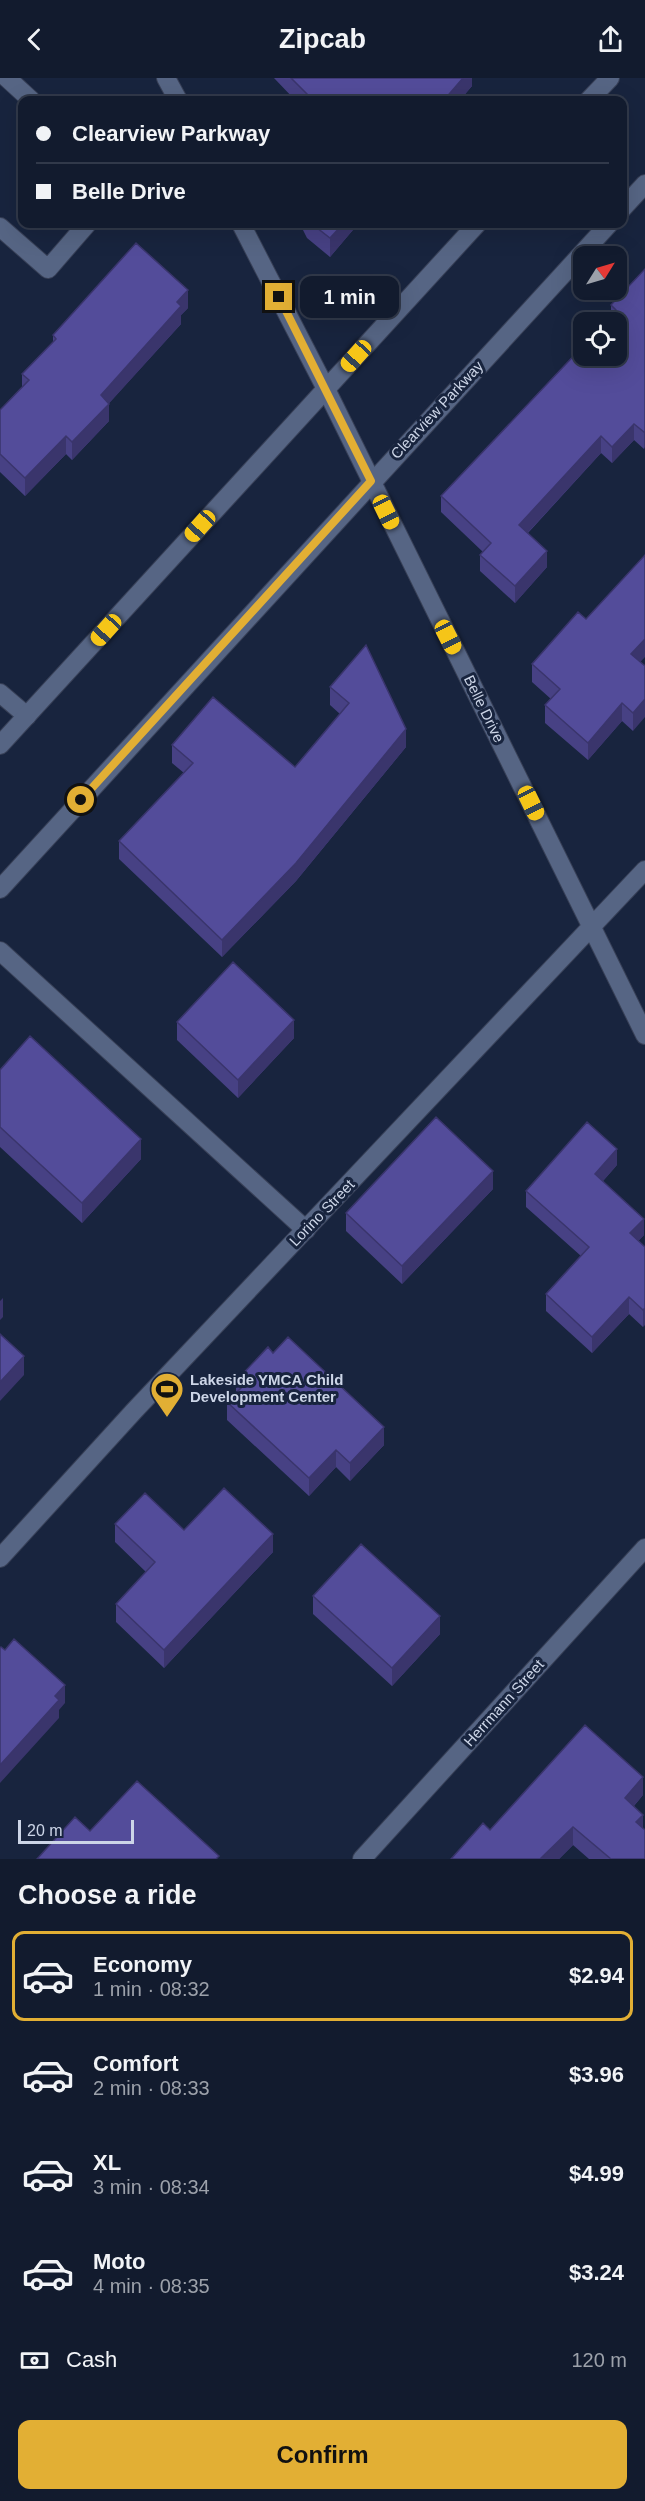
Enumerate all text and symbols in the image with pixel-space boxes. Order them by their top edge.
icon: back [18,23,51,56]
icon: share [594,23,627,56]
text: Zipcab [279,24,366,54]
text: Clearview Parkway [72,121,270,146]
text: Belle Drive [72,179,186,204]
north arrow [573,246,627,300]
map controls [573,246,627,366]
callout: 1 min [300,276,399,318]
route end [265,283,292,310]
text: 1 min [323,286,376,308]
button: locate [573,312,627,366]
car [337,337,375,375]
street label: Clearview Parkway [387,357,487,462]
car [370,492,402,532]
car [181,507,219,545]
car [87,611,125,649]
car [432,617,464,657]
street label: Belle Drive [461,672,508,745]
car [515,783,547,823]
route start [67,786,94,813]
street label: Lorino Street [286,1175,358,1249]
sports icon: Lakeside YMCA Child Development Center [149,1371,185,1418]
place label: Lakeside YMCA Child Development Center [190,1371,343,1405]
street label: Herrmann Street [460,1655,548,1750]
scale bar [18,1817,134,1844]
text: 20 m [27,1822,63,1839]
text: Choose a ride [18,1880,197,1910]
icon: car [21,1949,75,2003]
text: Economy [93,1952,192,1977]
text: $2.94 [569,1963,624,1988]
text: 1 min · 08:32 [93,1978,210,2000]
icon: car [21,2048,75,2102]
text: Comfort [93,2051,179,2076]
text: $3.96 [569,2062,624,2087]
text: 2 min · 08:33 [93,2077,210,2099]
icon: car [21,2147,75,2201]
text: XL [93,2150,121,2175]
text: $4.99 [569,2161,624,2186]
text: 3 min · 08:34 [93,2176,210,2198]
icon: car [21,2246,75,2300]
text: Moto [93,2249,146,2274]
text: $3.24 [569,2260,624,2285]
text: 4 min · 08:35 [93,2275,210,2297]
icon: cash [18,2344,51,2377]
text: Cash [66,2347,117,2372]
text: 120 m [571,2349,627,2371]
button: Confirm [18,2420,627,2489]

